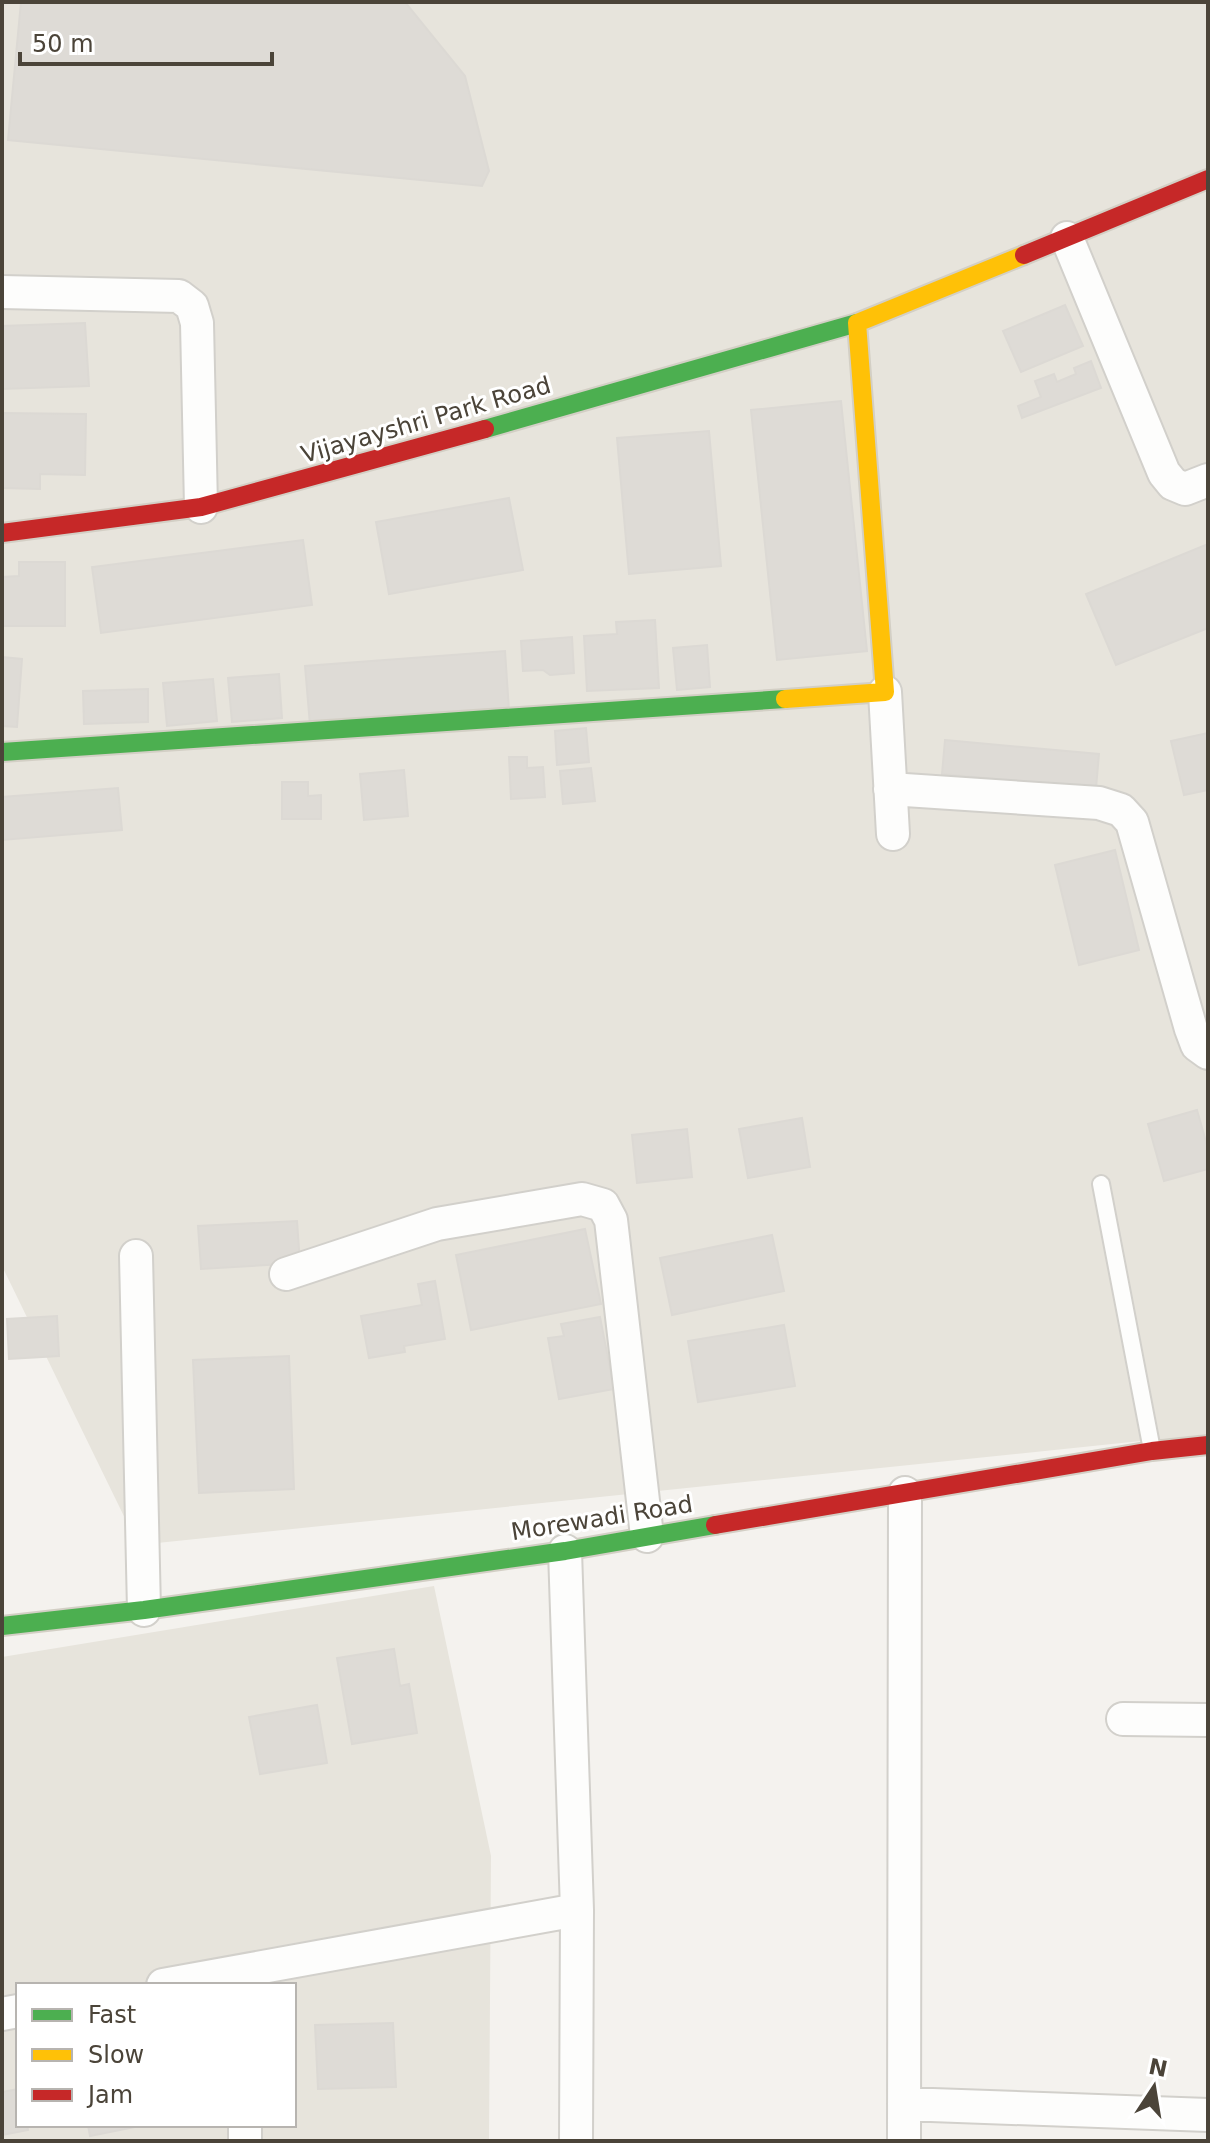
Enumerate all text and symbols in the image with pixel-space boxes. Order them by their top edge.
scale bar [20,16,272,66]
text: 50 m [32,30,94,58]
street label: Vijayayshri Park Road [298,371,554,469]
street label: Morewadi Road [509,1490,695,1546]
legend [16,1983,296,2127]
text: Fast [88,2001,136,2029]
text: Slow [88,2041,144,2069]
north arrow [1114,2047,1194,2127]
text: N [1146,2054,1170,2082]
text: Jam [86,2081,133,2109]

